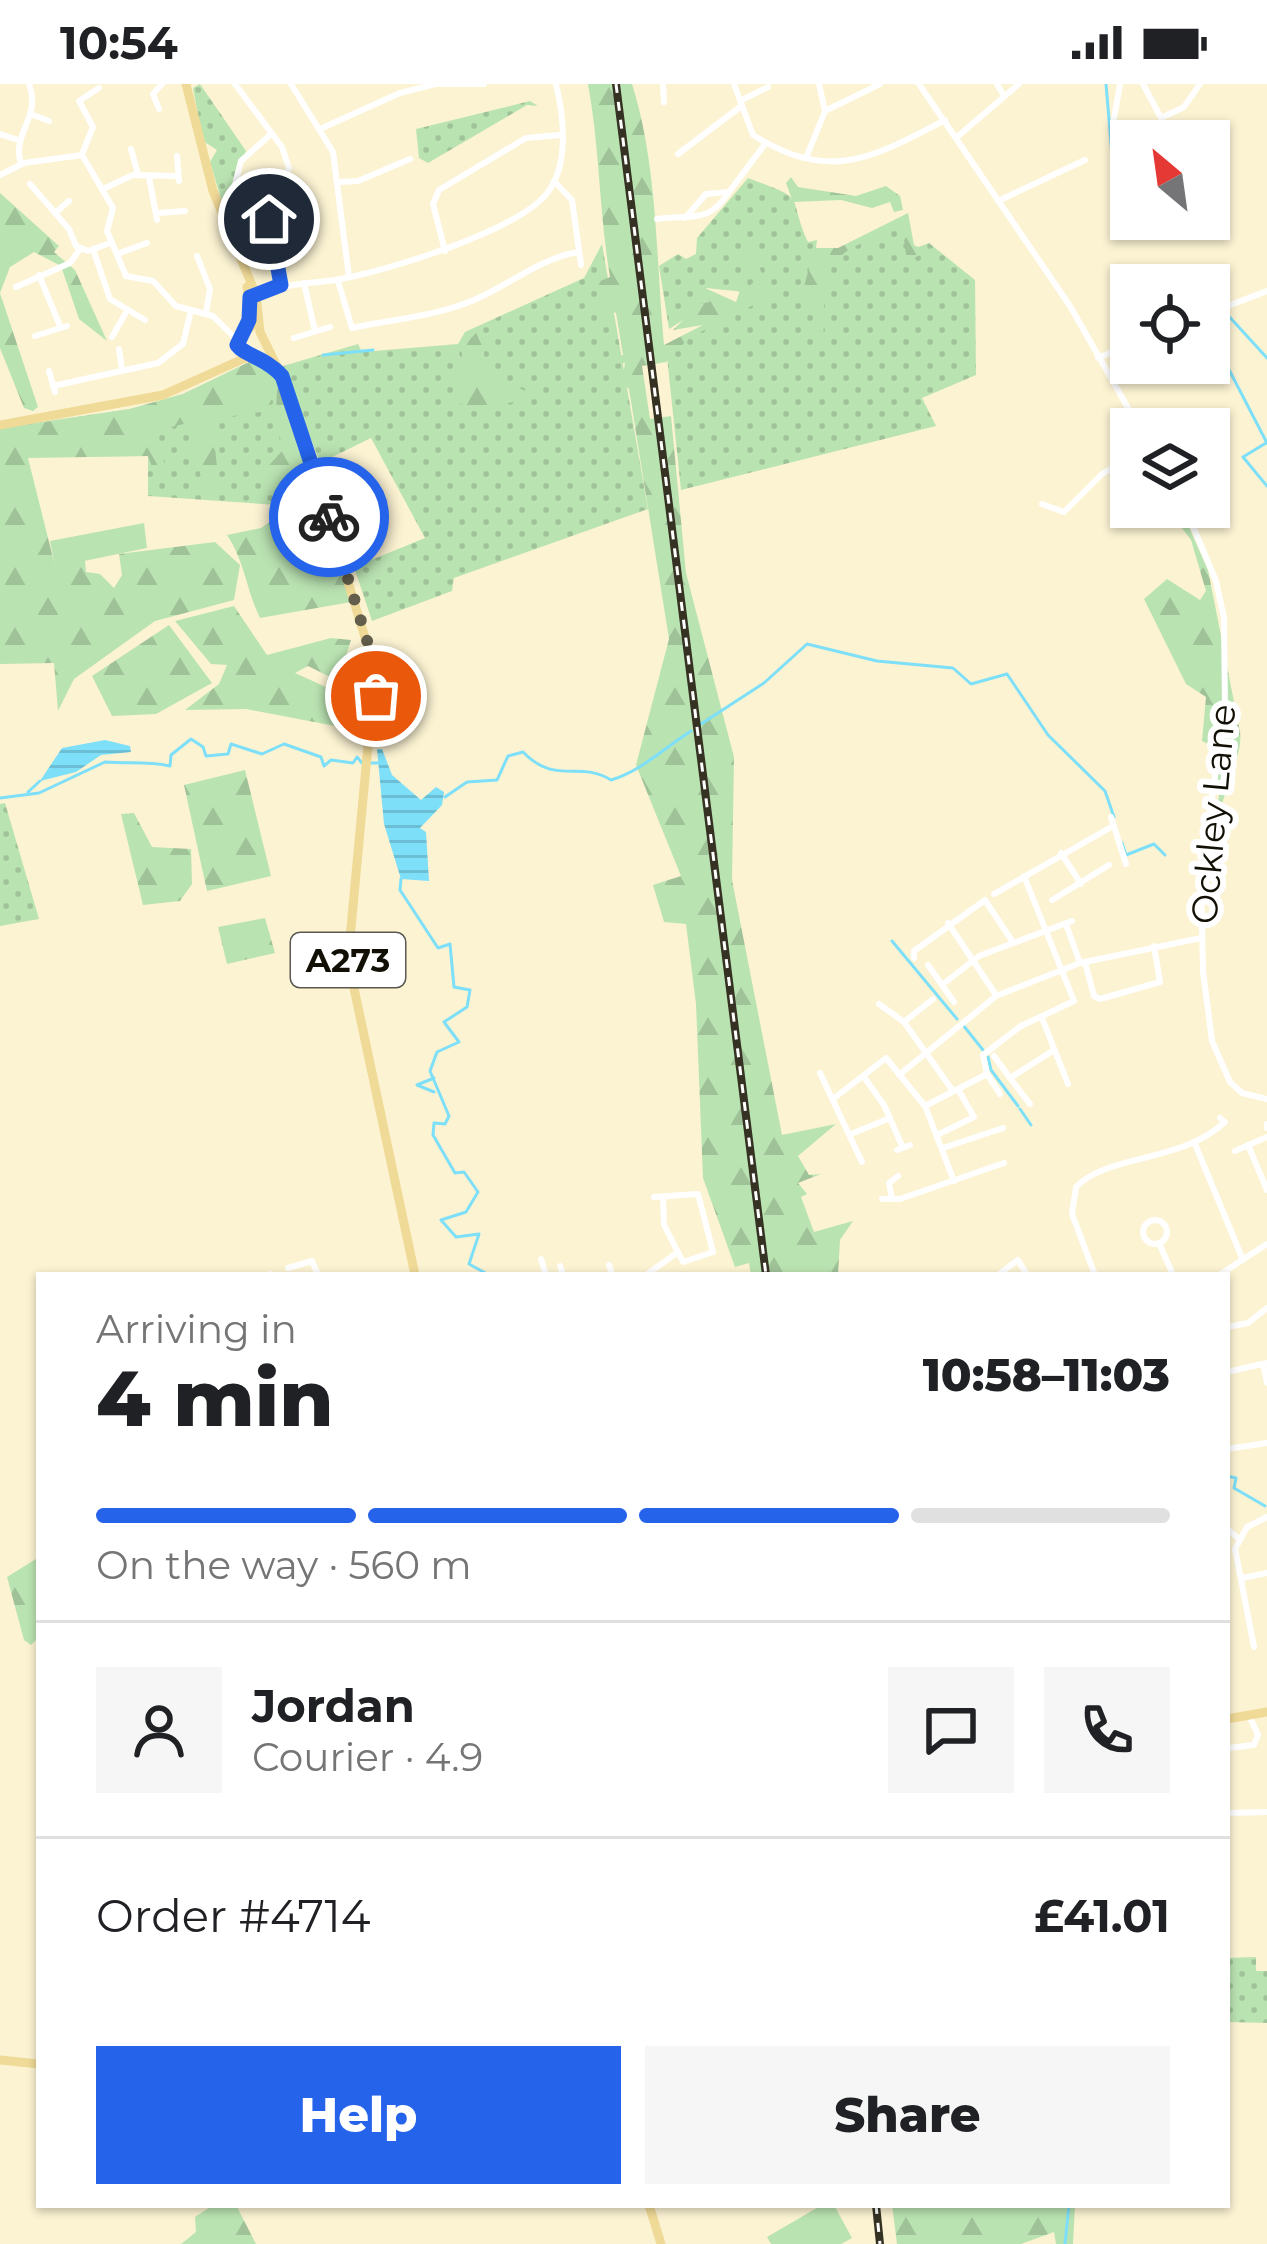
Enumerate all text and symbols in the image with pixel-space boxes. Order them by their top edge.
text: 10:54 [60,15,178,70]
north arrow [1110,120,1230,240]
map controls [1110,120,1230,528]
pin [218,168,320,270]
icon: home [236,186,302,252]
button: locate [1110,264,1230,384]
button: layers [1110,408,1230,528]
courier [269,457,389,577]
icon: bike [296,484,362,550]
pin [325,645,427,747]
icon: bag [343,663,409,729]
street label: Ockley Lane [1181,702,1245,926]
road number: A273 [291,933,405,987]
text: Arriving in [96,1305,297,1353]
text: 10:58–11:03 [923,1347,1170,1402]
text: 4 min [96,1350,334,1446]
text: On the way · 560 m [96,1541,472,1589]
button: person [96,1667,222,1793]
button: chat [888,1667,1014,1793]
button: phone [1044,1667,1170,1793]
text: Jordan [252,1678,415,1733]
text: Courier · 4.9 [252,1733,483,1781]
text: Order #4714 [96,1888,371,1943]
text: £41.01 [1034,1888,1170,1943]
button: Help [96,2046,621,2184]
button: Share [645,2046,1170,2184]

